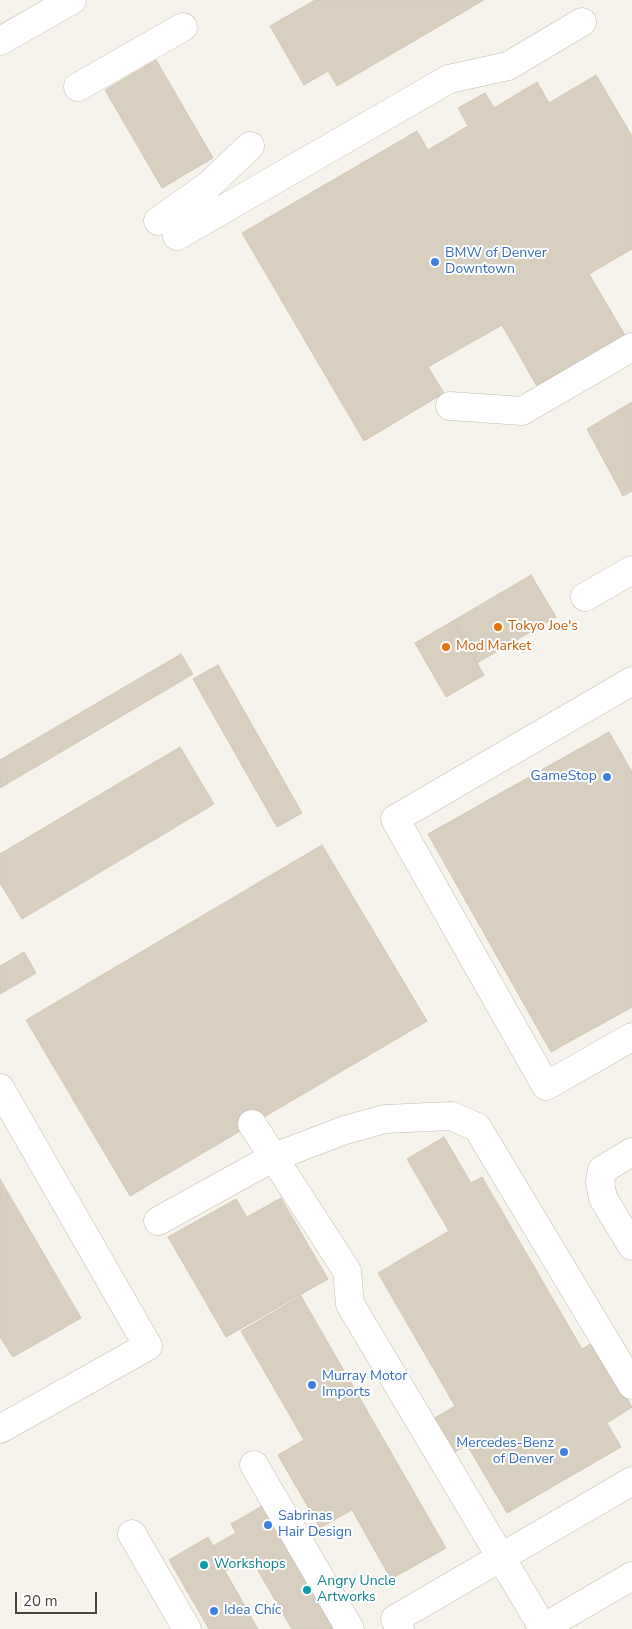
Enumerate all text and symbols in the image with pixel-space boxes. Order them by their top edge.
place label: BMW of Denver Downtown [445,246,547,278]
marker: BMW of Denver Downtown [429,256,441,268]
place label: Tokyo Joe's [508,619,578,635]
marker: Tokyo Joe's [492,621,504,633]
place label: Mod Market [456,639,531,655]
marker: Mod Market [440,641,452,653]
place label: GameStop [531,769,597,785]
marker: GameStop [601,771,613,783]
place label: Murray Motor Imports [322,1369,407,1401]
marker: Murray Motor Imports [306,1379,318,1391]
place label: Mercedes-Benz of Denver [456,1436,554,1468]
marker: Mercedes-Benz of Denver [558,1446,570,1458]
place label: Sabrinas Hair Design [278,1509,352,1541]
marker: Sabrinas Hair Design [262,1519,274,1531]
place label: Workshops [214,1557,286,1573]
marker: Workshops [198,1559,210,1571]
place label: Angry Uncle Artworks [317,1574,396,1606]
scale bar [18,1582,100,1614]
marker: Angry Uncle Artworks [301,1584,313,1596]
text: 20 m [23,1591,58,1611]
place label: Idea Chíc [224,1603,281,1619]
marker: Idea Chíc [208,1605,220,1617]

